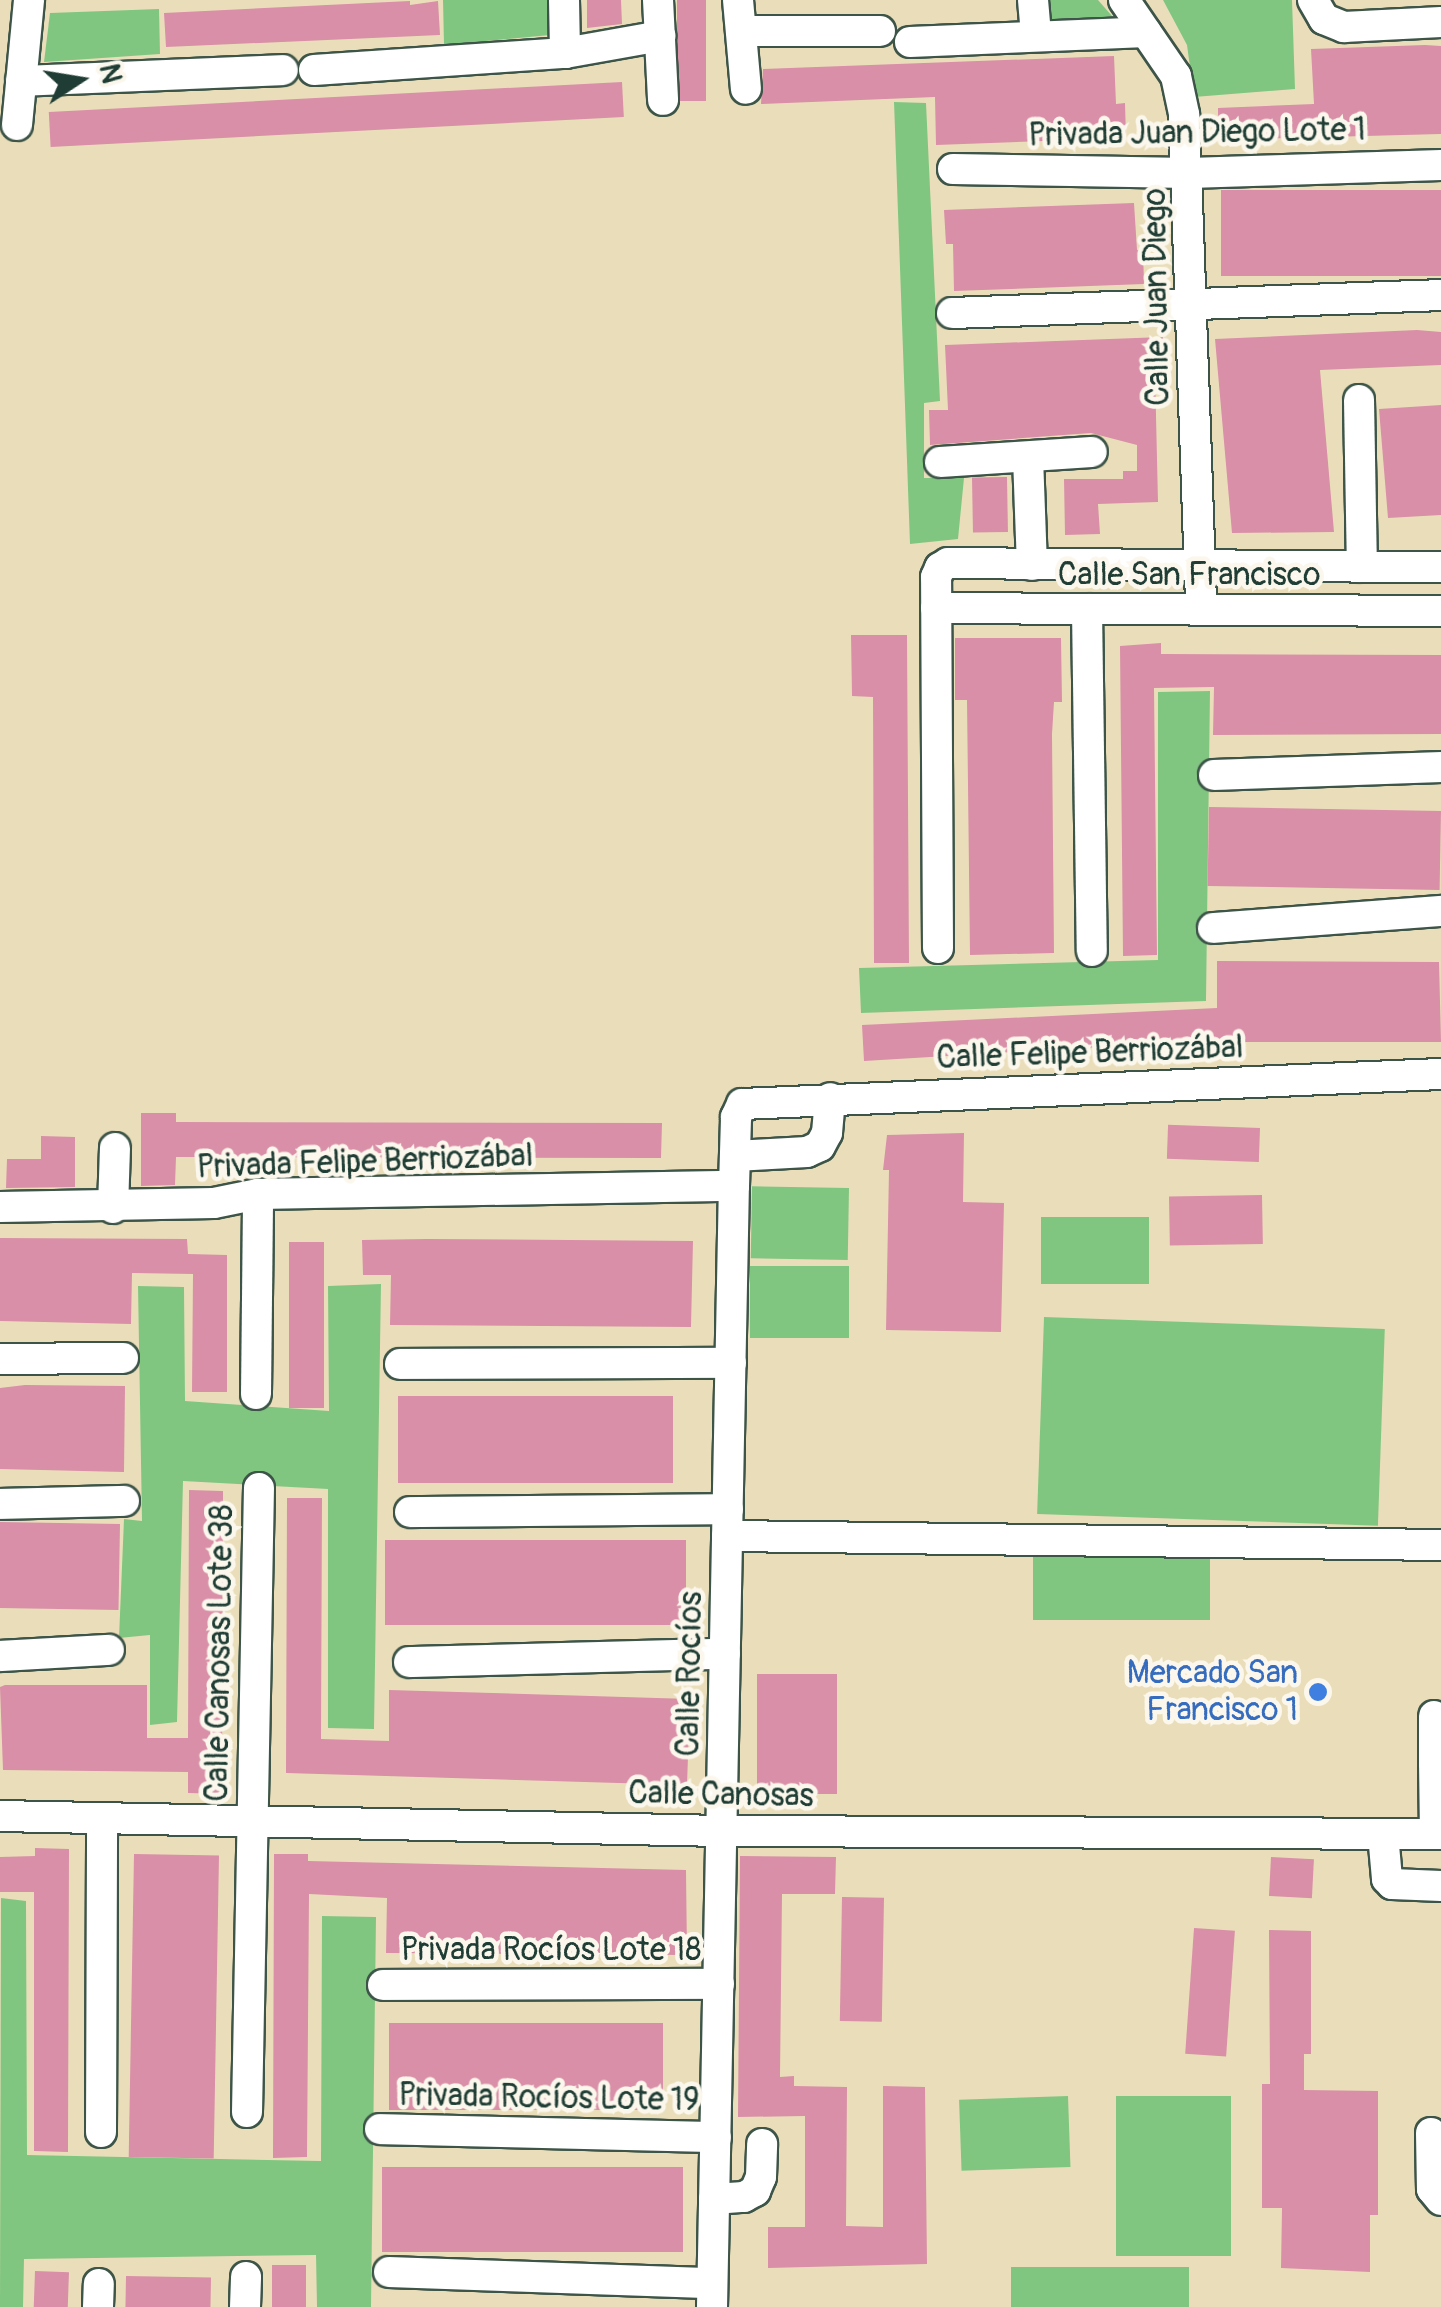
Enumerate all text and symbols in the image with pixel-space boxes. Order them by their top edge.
north arrow [30,30,130,130]
text: N [91,61,129,87]
street label: Privada Juan Diego Lote 1 [1028,111,1366,155]
street label: Calle Juan Diego [1136,188,1178,406]
street label: Calle San Francisco [1058,556,1320,594]
street label: Calle Felipe Berriozábal [936,1028,1244,1078]
street label: Privada Felipe Berriozábal [196,1137,534,1187]
street label: Calle Canosas Lote 38 [198,1504,242,1802]
street label: Calle Rocíos [669,1591,711,1757]
place label: Mercado San Francisco 1 [1127,1655,1298,1730]
marker: Mercado San Francisco 1 [1307,1681,1329,1703]
street label: Calle Canosas [628,1774,814,1816]
street label: Privada Rocíos Lote 18 [401,1931,701,1969]
street label: Privada Rocíos Lote 19 [398,2076,700,2120]

